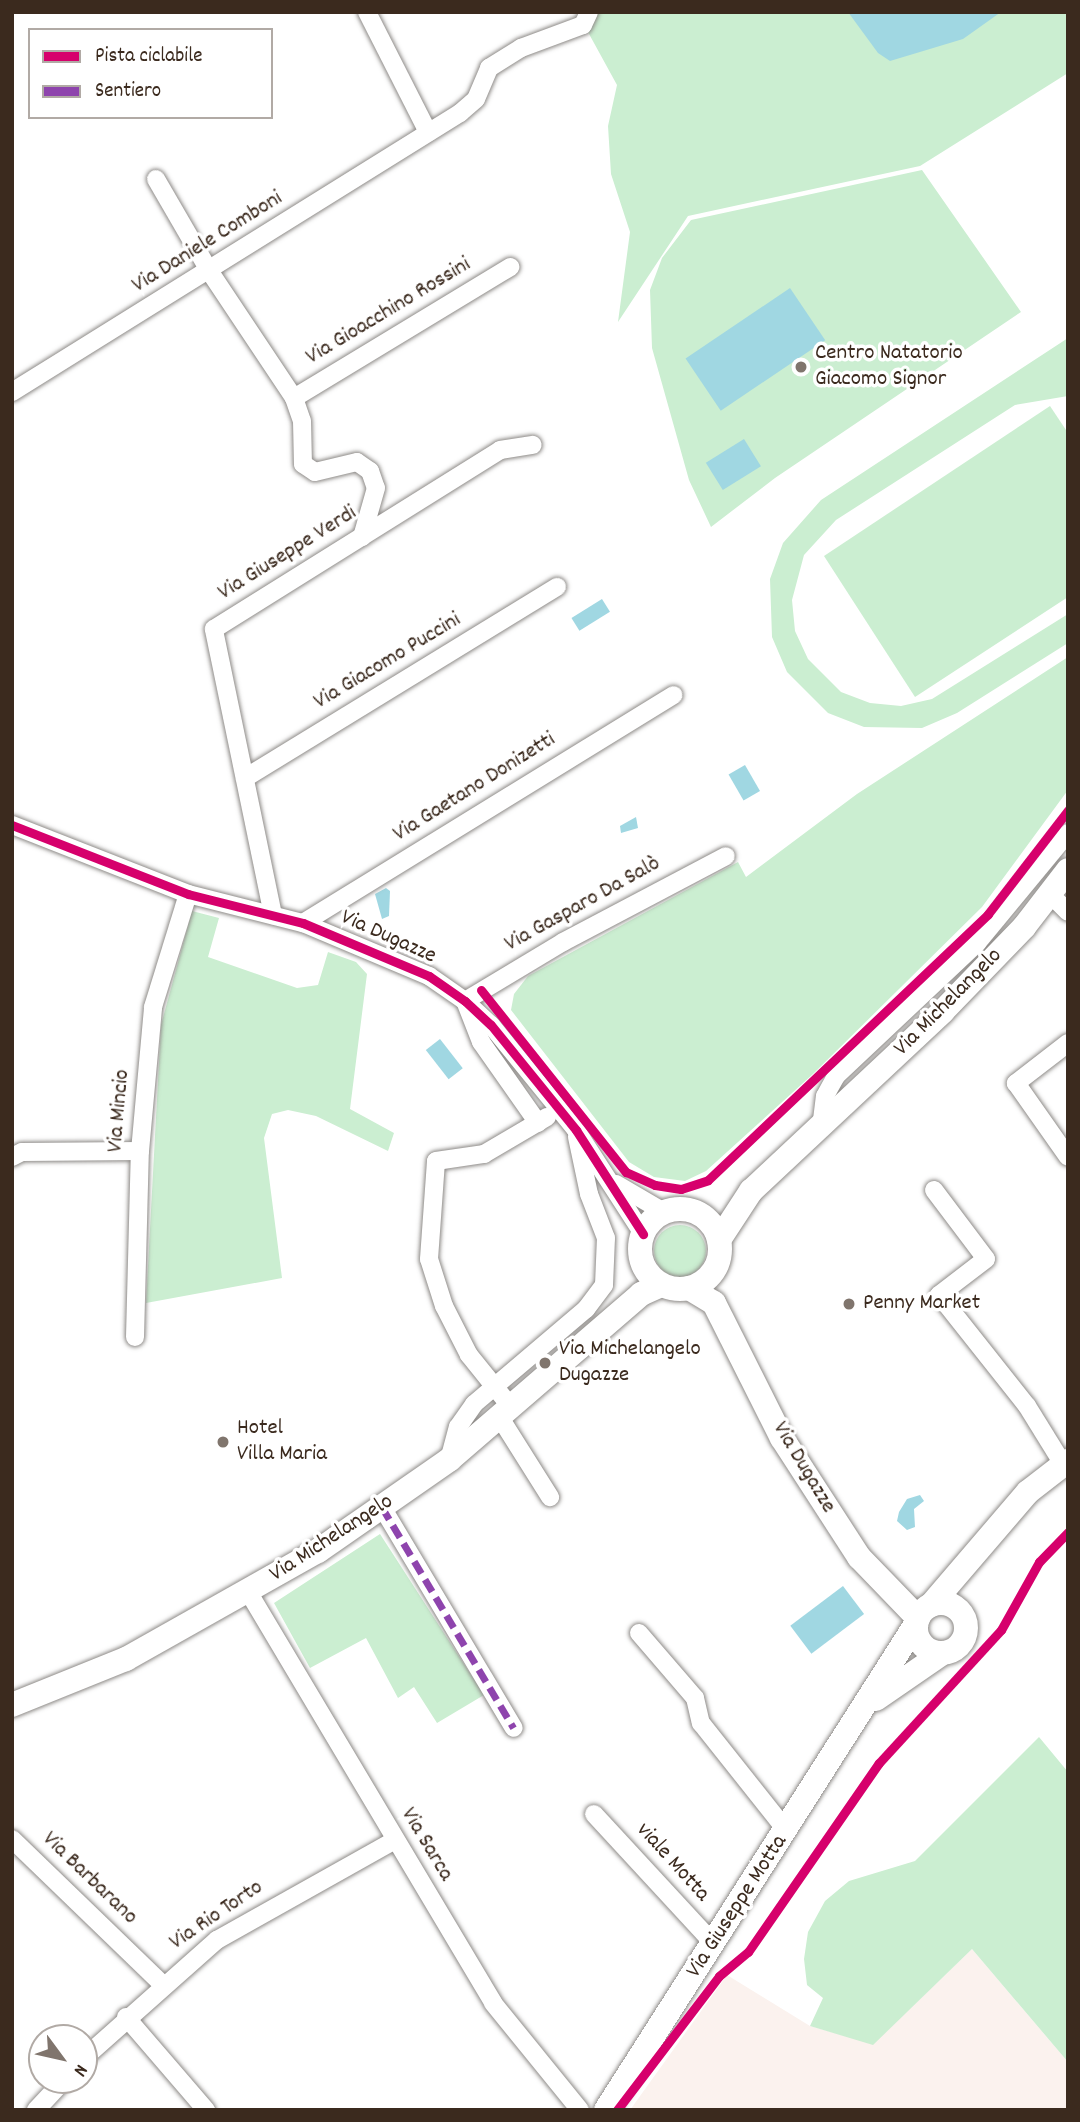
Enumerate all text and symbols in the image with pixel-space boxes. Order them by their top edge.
legend [28,28,273,119]
text: Pista ciclabile [95,42,202,72]
text: Sentiero [95,77,161,107]
street label: Via Daniele Comboni [128,186,288,300]
street label: Via Gioacchino Rossini [302,252,476,372]
place label: Centro Natatorio Giacomo Signor [815,340,963,394]
marker: Centro Natatorio Giacomo Signor [793,359,809,375]
street label: Via Giuseppe Verdi [214,500,362,608]
street label: Via Giacomo Puccini [309,607,467,717]
street label: Via Gaetano Donizetti [389,727,561,849]
street label: Via Gasparo Da Salò [500,851,666,959]
street label: Via Dugazze [336,905,440,971]
street label: Via Michelangelo [889,943,1009,1063]
street label: Via Mincio [103,1068,137,1154]
place label: Penny Market [863,1290,980,1318]
marker: Penny Market [841,1296,857,1312]
place label: Via Michelangelo Dugazze [559,1336,701,1390]
marker: Via Michelangelo Dugazze [537,1355,553,1371]
place label: Hotel Villa Maria [237,1415,327,1469]
street label: Via Dugazze [765,1417,841,1519]
marker: Hotel Villa Maria [215,1434,231,1450]
street label: Via Michelangelo [265,1489,399,1589]
street label: Via Sarca [393,1803,459,1887]
street label: viale Motta [629,1818,715,1908]
street label: Via Barbarano [35,1827,143,1931]
street label: Via Giuseppe Motta [682,1830,794,1984]
street label: Via Rio Torto [165,1875,269,1957]
north arrow [28,2024,98,2094]
text: N [65,2058,93,2081]

